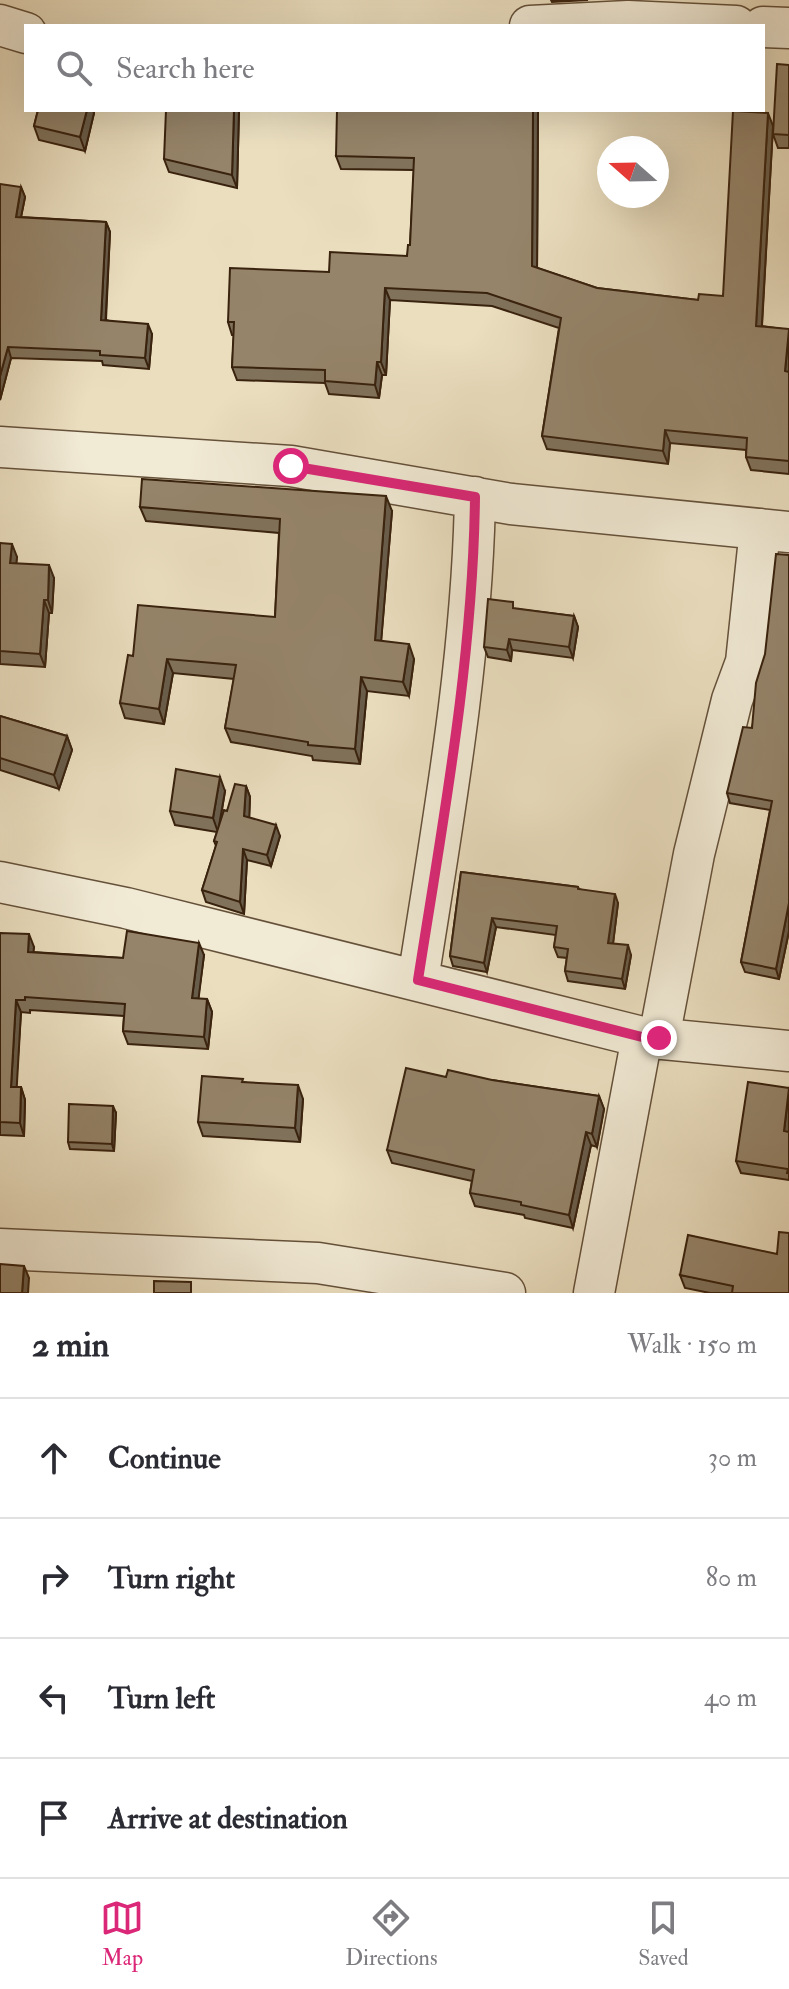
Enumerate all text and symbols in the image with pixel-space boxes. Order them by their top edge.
search box [24,24,765,112]
icon: search [52,46,96,90]
text: Search here [116,50,255,87]
north arrow [597,136,669,208]
route start [273,448,309,484]
route end [641,1020,677,1056]
text: 2 min [32,1324,109,1367]
text: Walk · 150 m [628,1329,757,1361]
icon: ahead [32,1436,76,1480]
text: Continue [108,1440,221,1477]
text: 30 m [708,1442,757,1474]
icon: right [32,1556,76,1600]
text: Turn right [108,1560,235,1597]
text: 80 m [706,1562,757,1594]
icon: left [32,1676,76,1720]
text: Turn left [108,1680,215,1717]
text: 40 m [704,1682,757,1714]
icon: arrive [32,1796,76,1840]
text: Arrive at destination [108,1800,348,1837]
tab: Map [100,1896,144,1972]
tab: Directions [345,1896,438,1972]
tab: Saved [638,1896,689,1972]

